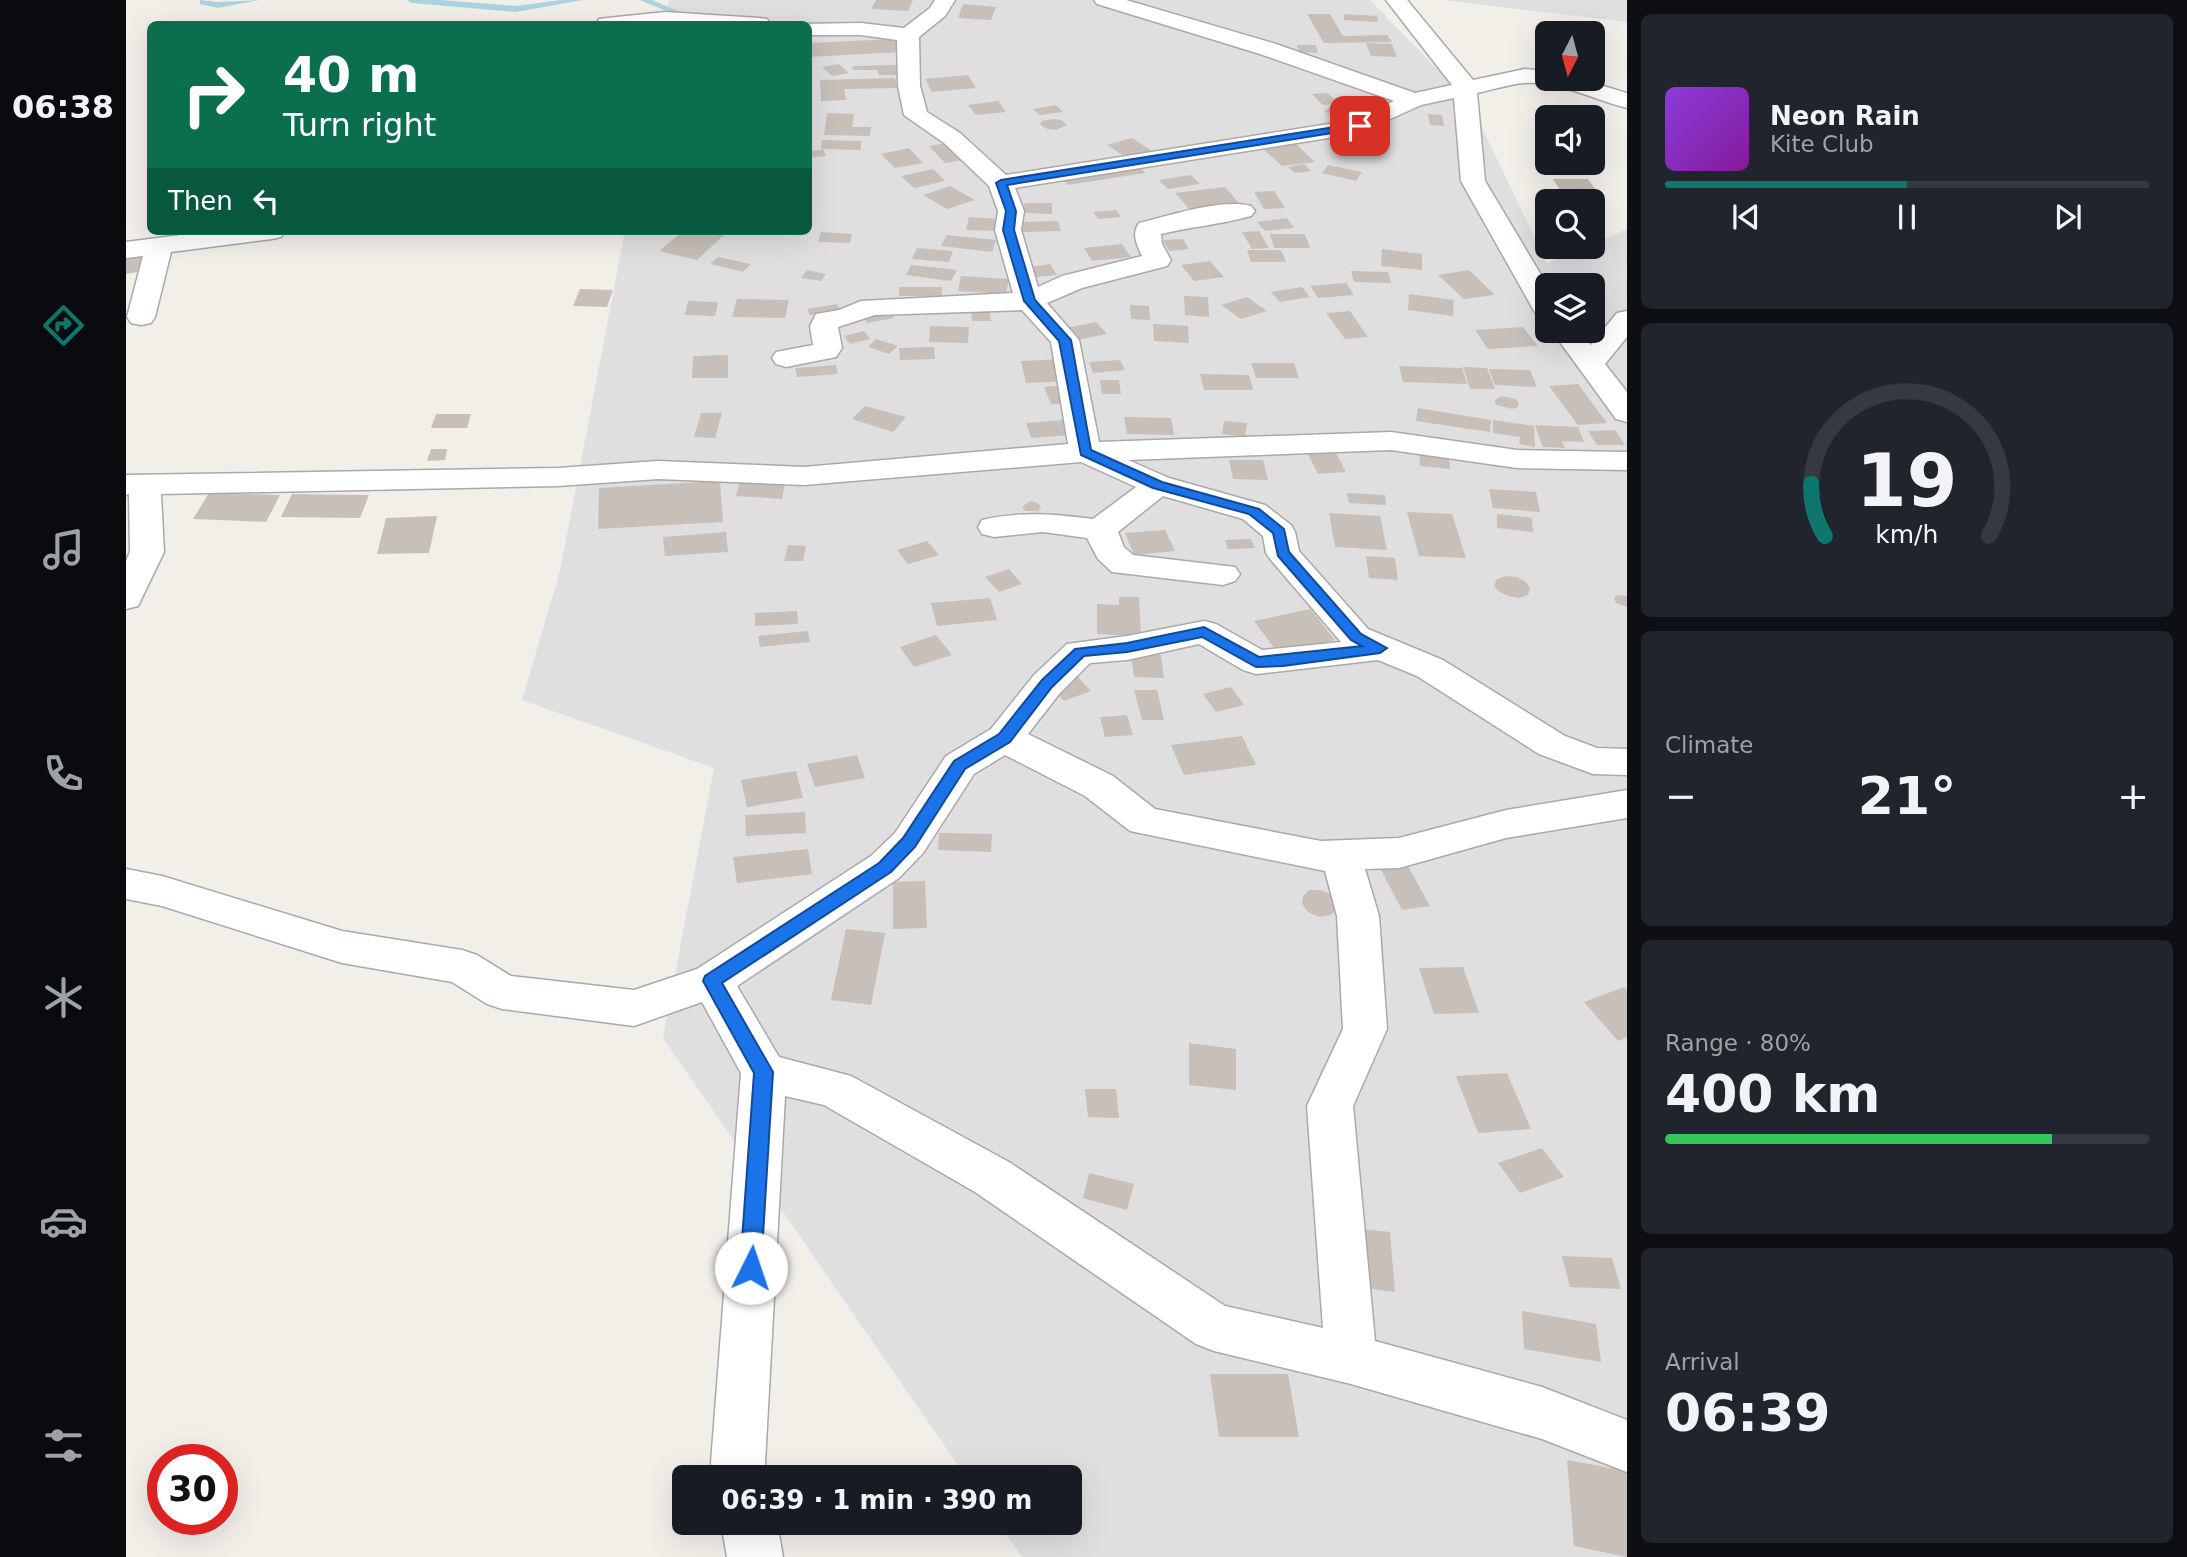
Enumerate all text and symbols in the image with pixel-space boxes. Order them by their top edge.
north arrow [1535,21,1605,91]
map controls [1535,21,1605,343]
text: 40 m [283,47,419,104]
icon: right [168,49,259,140]
text: 06:38 [12,88,114,126]
pin [1330,96,1390,156]
text: Neon Rain [1770,101,1920,131]
button: sound [1535,105,1605,175]
text: Turn right [283,106,436,144]
icon: arrive [1341,107,1379,145]
text: Kite Club [1770,131,1874,157]
icon: left [247,182,285,220]
text: Then [168,186,233,216]
button: search [1535,189,1605,259]
icon: previous [1727,198,1765,236]
icon: pause [1888,198,1926,236]
icon: next [2049,198,2087,236]
button: layers [1535,273,1605,343]
icon: directions [39,301,88,350]
text: 19 [1856,438,1958,523]
text: km/h [1875,520,1939,549]
icon: music [39,525,88,574]
text: Climate [1665,732,1754,758]
icon: phone [39,749,88,798]
text: 21° [1858,766,1956,826]
text: − [1665,774,1697,818]
text: + [2117,774,2149,818]
icon: climate [39,973,88,1022]
text: Range · 80% [1665,1030,1811,1056]
text: 400 km [1665,1064,1880,1124]
icon: car [39,1197,88,1246]
position arrow [714,1231,788,1305]
text: Arrival [1665,1349,1740,1375]
text: 06:39 [1665,1383,1831,1443]
icon: filters [39,1421,88,1470]
speed limit sign: 30 [147,1444,238,1535]
text: 06:39 · 1 min · 390 m [722,1485,1032,1515]

